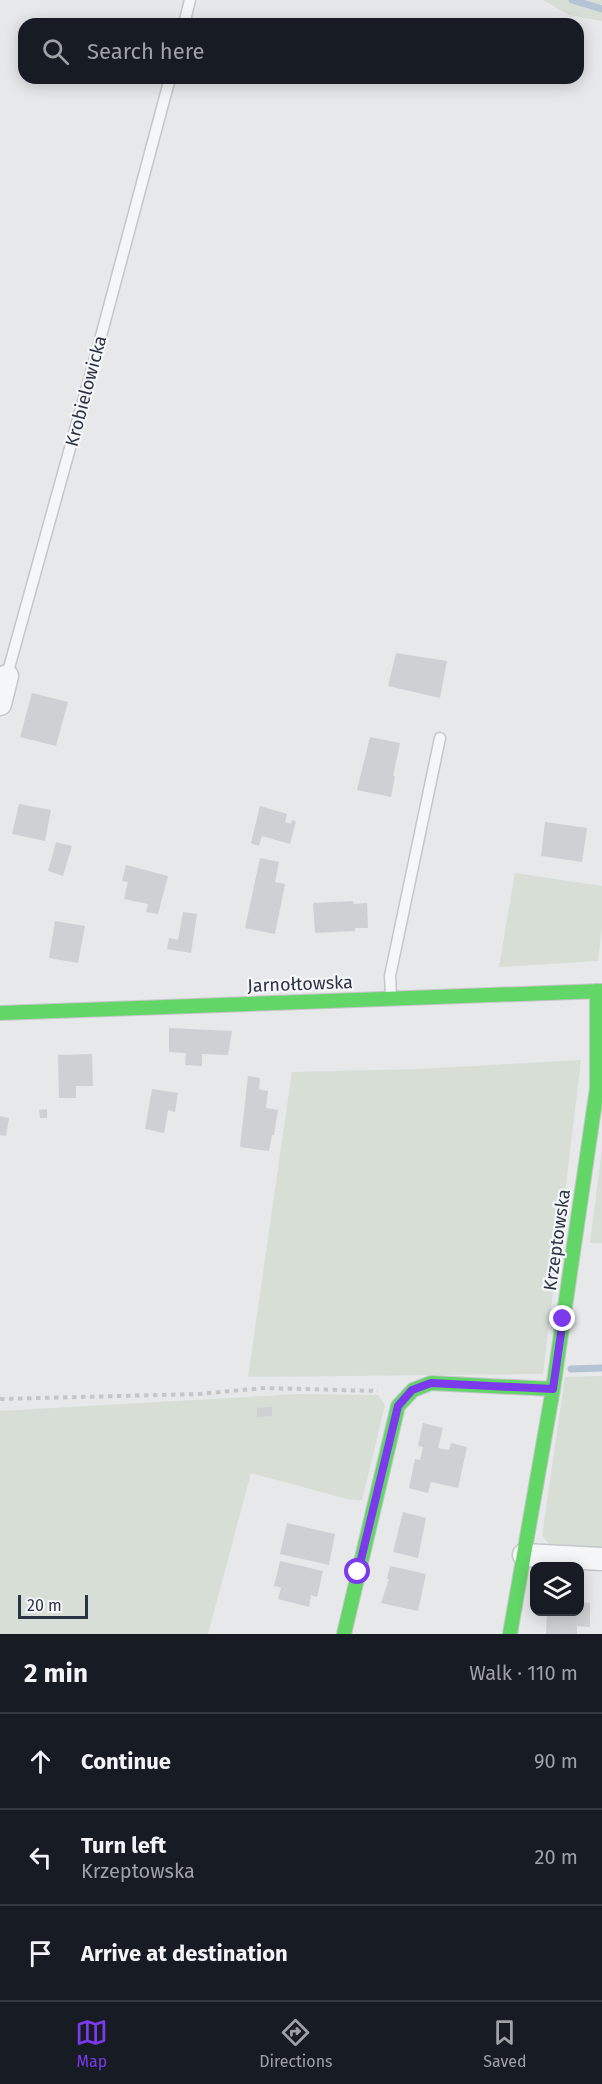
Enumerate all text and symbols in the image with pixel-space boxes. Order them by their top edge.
search box [18,18,584,84]
icon: search [39,35,72,68]
text: Search here [87,38,205,65]
street label: Krobielowicka [61,333,111,449]
street label: Jarnołtowska [247,971,353,997]
street label: Krzeptowska [539,1188,575,1292]
route end [549,1305,575,1331]
route start [344,1558,370,1584]
map controls [530,1562,584,1616]
button: layers [530,1562,584,1616]
scale bar [18,1592,88,1620]
text: 20 m [27,1596,62,1615]
text: 2 min [24,1658,88,1689]
text: Walk · 110 m [469,1661,578,1685]
icon: ahead [24,1745,57,1778]
text: Continue [81,1748,171,1775]
text: 90 m [534,1749,578,1773]
text: Turn left [81,1832,166,1859]
icon: left [24,1841,57,1874]
text: 20 m [535,1845,578,1869]
text: Krzeptowska [81,1859,195,1883]
icon: arrive [24,1937,57,1970]
text: Arrive at destination [81,1940,288,1967]
tab: Map [75,2016,108,2071]
tab: Directions [259,2016,333,2071]
tab: Saved [483,2016,527,2071]

